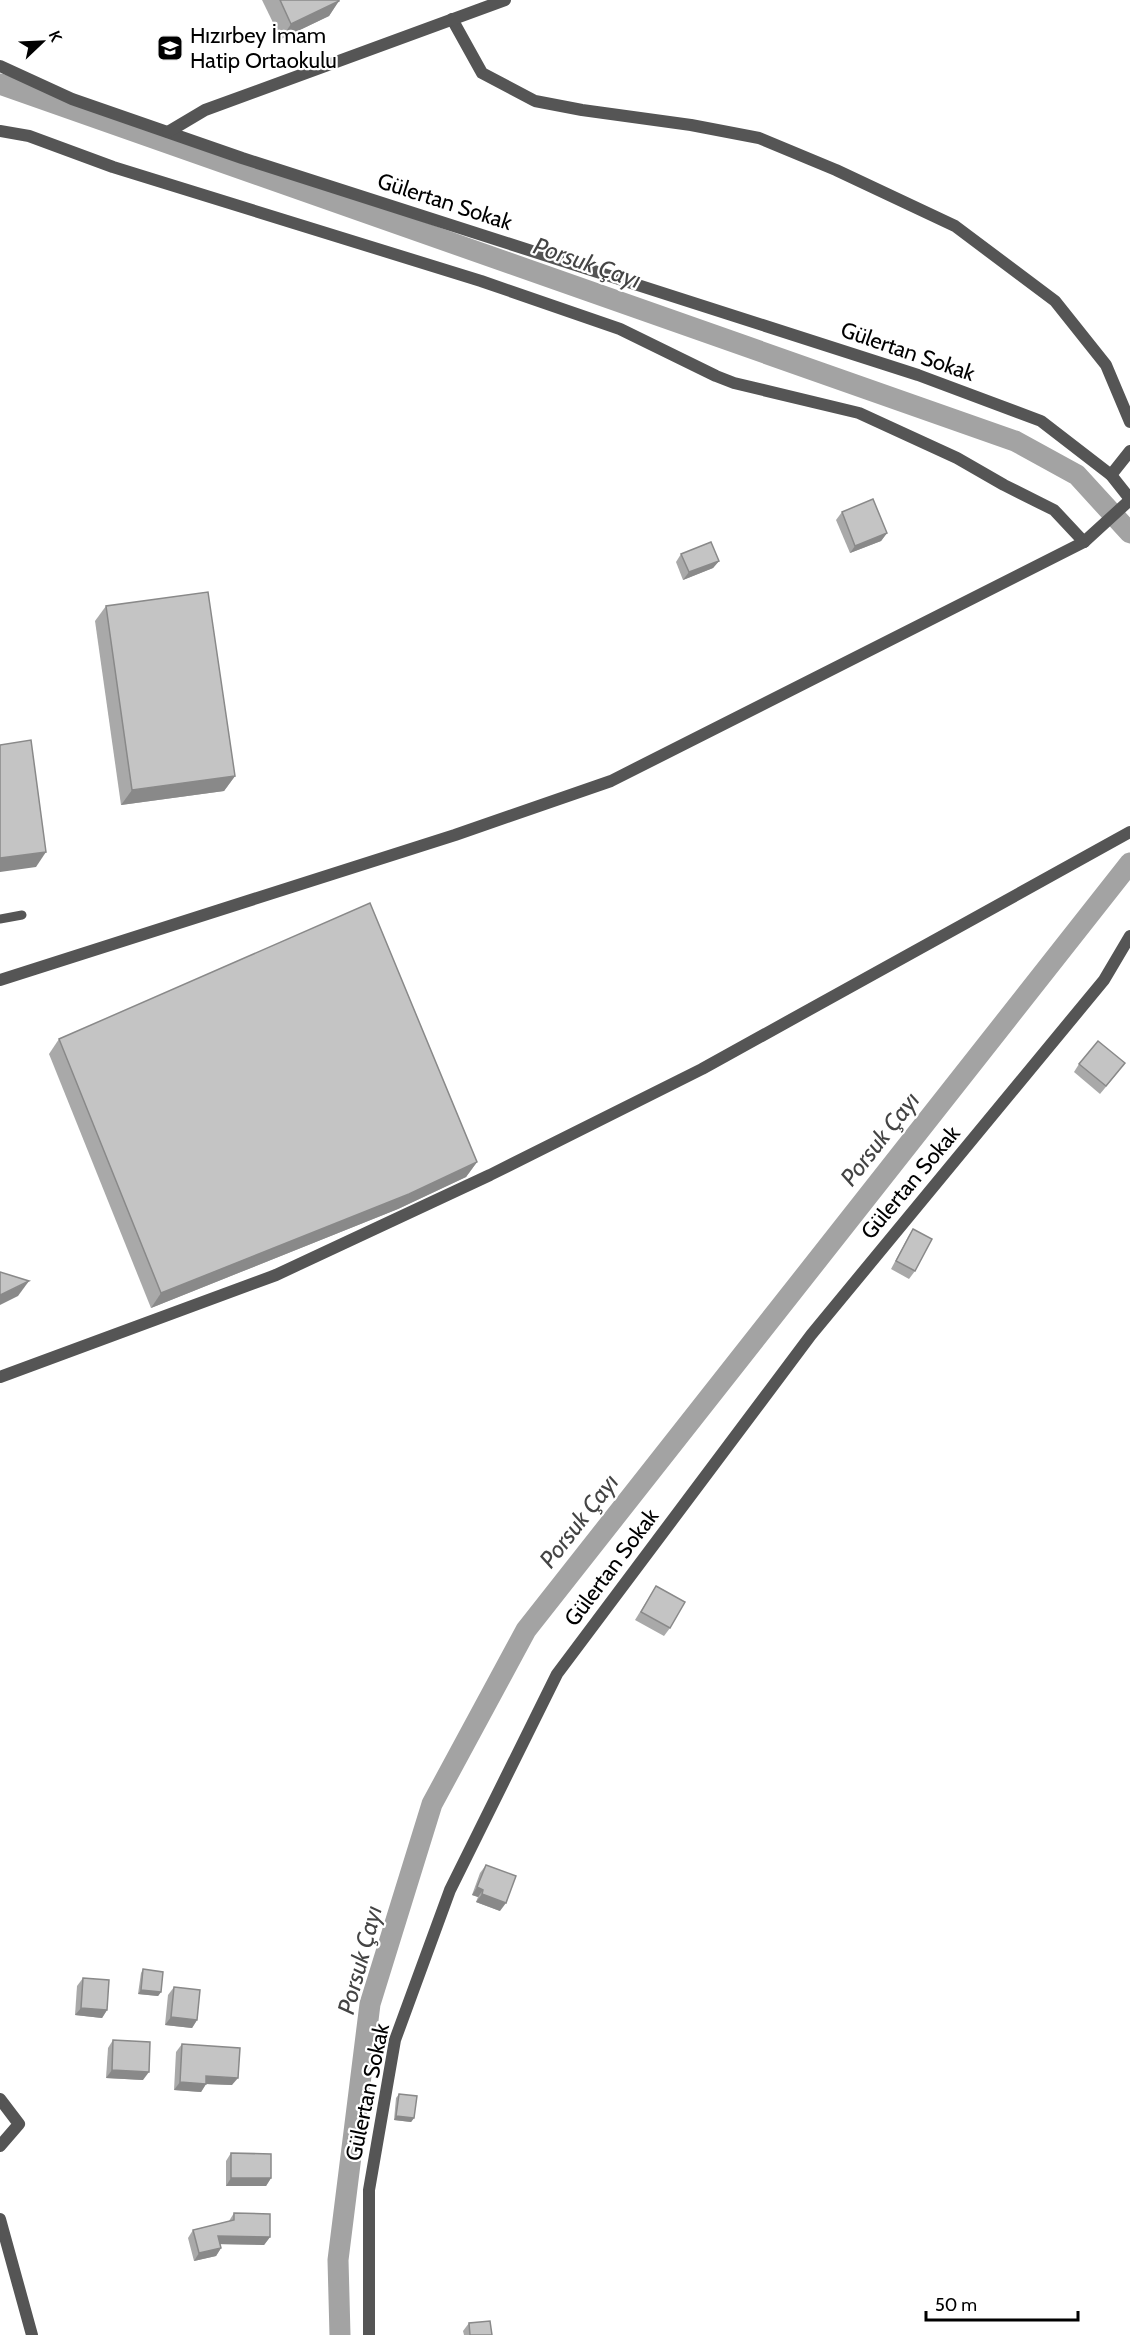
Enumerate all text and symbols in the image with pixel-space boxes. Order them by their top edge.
north arrow [12,12,72,72]
place label: Hızırbey İmam Hatip Ortaokulu [190,22,337,74]
text: K [45,28,66,45]
school or university icon: Hızırbey İmam Hatip Ortaokulu [155,33,185,63]
street label: Gülertan Sokak [374,167,516,236]
water label: Porsuk Çayı [530,231,644,294]
street label: Gülertan Sokak [837,316,978,387]
water label: Porsuk Çayı [834,1086,925,1191]
street label: Gülertan Sokak [855,1120,966,1245]
water label: Porsuk Çayı [533,1468,624,1573]
street label: Gülertan Sokak [559,1503,664,1631]
water label: Porsuk Çayı [331,1902,388,2017]
street label: Gülertan Sokak [340,2021,395,2163]
scale bar [926,2284,1078,2322]
text: 50 m [935,2294,977,2316]

